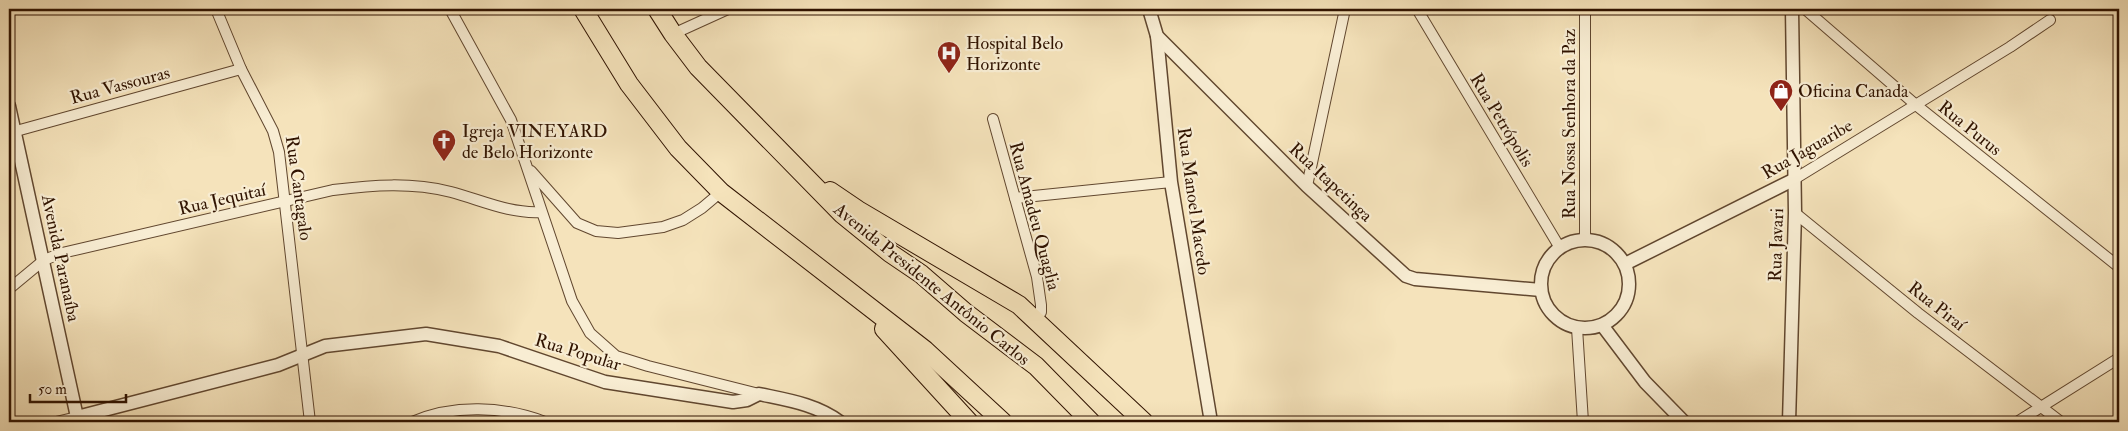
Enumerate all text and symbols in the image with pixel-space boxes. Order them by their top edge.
street label: Rua Nossa Senhora da Paz [1558,29,1581,219]
place label: Hospital Belo Horizonte [966,32,1064,76]
hospital icon: Hospital Belo Horizonte [936,40,962,74]
street label: Rua Vassouras [68,61,173,110]
street label: Rua Petrópolis [1465,69,1539,171]
shop icon: Oficina Canada [1768,78,1794,112]
place label: Oficina Canada [1798,80,1909,103]
street label: Rua Purus [1933,96,2006,161]
street label: Rua Jaguaribe [1758,114,1857,185]
place label: Igreja VINEYARD de Belo Horizonte [462,120,608,164]
street label: Rua Manoel Macedo [1172,126,1215,277]
church icon: Igreja VINEYARD de Belo Horizonte [431,128,457,162]
street label: Rua Cantagalo [280,134,317,242]
street label: Rua Itapetinga [1284,138,1378,227]
street label: Rua Amadeu Quaglia [1004,139,1066,294]
street label: Rua Jequitaí [176,178,269,221]
street label: Avenida Paranaíba [36,191,85,324]
street label: Avenida Presidente Antônio Carlos [828,197,1035,371]
street label: Rua Javari [1764,208,1789,282]
street label: Rua Piraí [1903,277,1971,337]
street label: Rua Popular [532,328,624,377]
scale bar [30,371,126,403]
text: 50 m [38,380,67,399]

